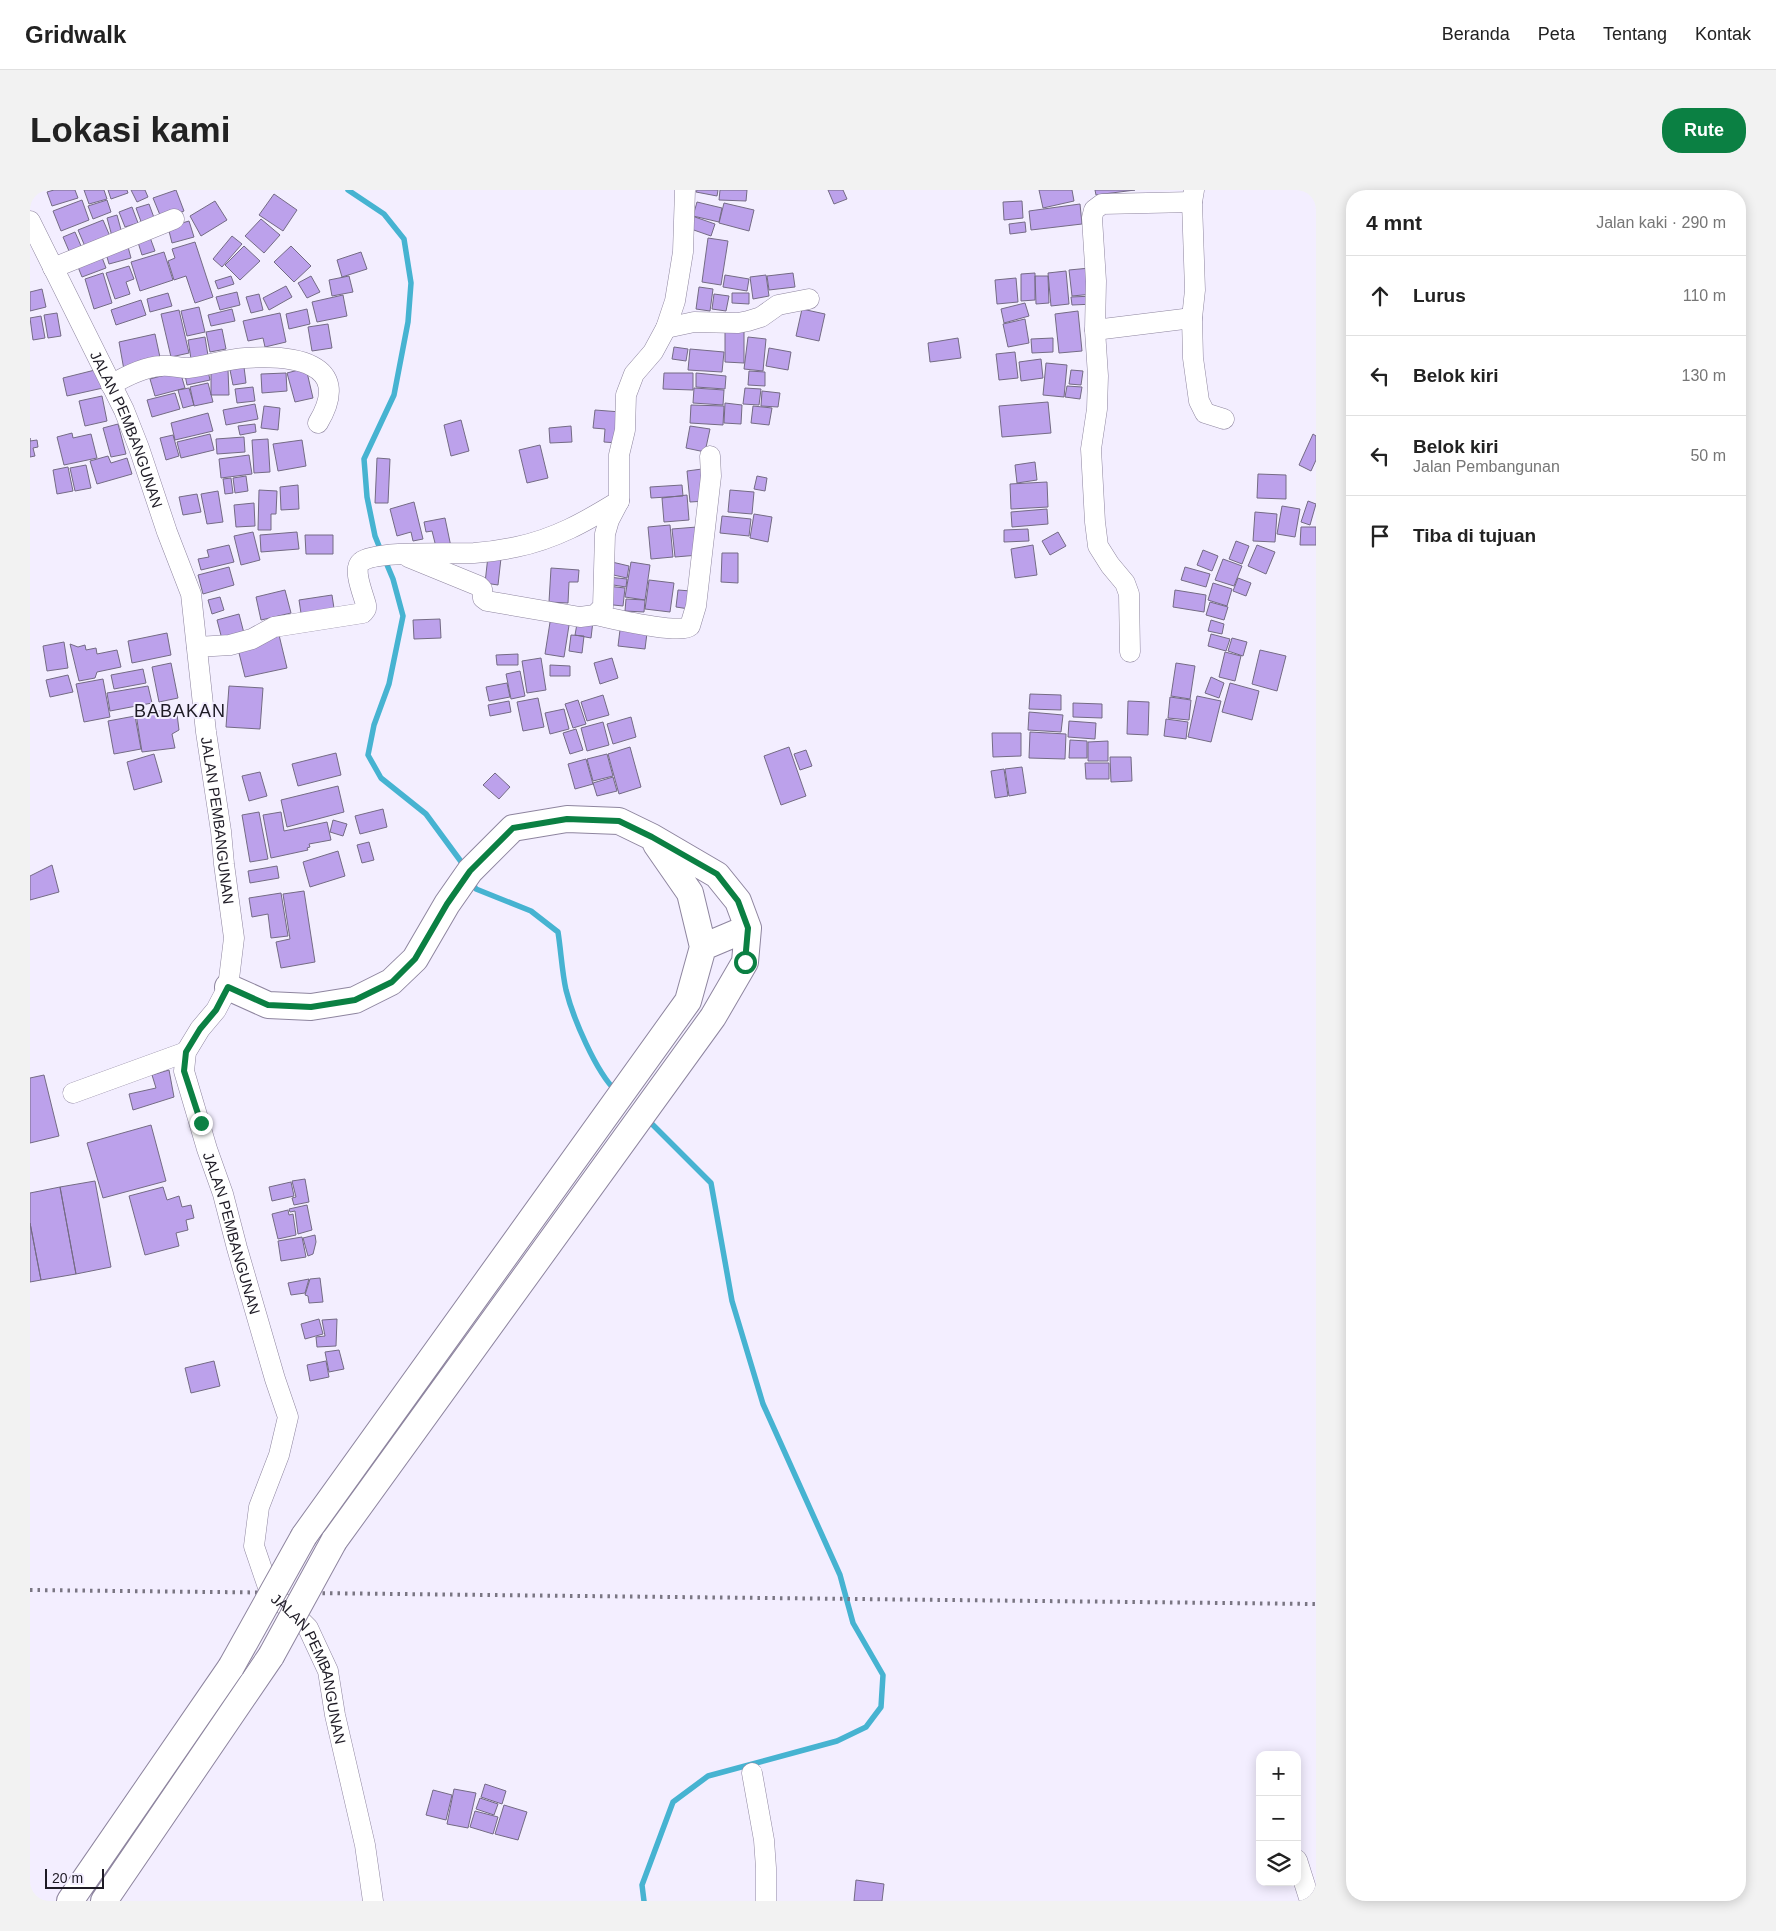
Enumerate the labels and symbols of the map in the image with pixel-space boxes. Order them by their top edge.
street label: JALAN PEMBANGUNAN [87,348,167,510]
district label: BABAKAN [134,701,226,721]
street label: JALAN PEMBANGUNAN [198,736,238,905]
route start [734,951,757,974]
route end [190,1112,213,1135]
street label: JALAN PEMBANGUNAN [200,1149,264,1316]
street label: JALAN PEMBANGUNAN [268,1589,350,1746]
scale bar [45,1866,104,1889]

